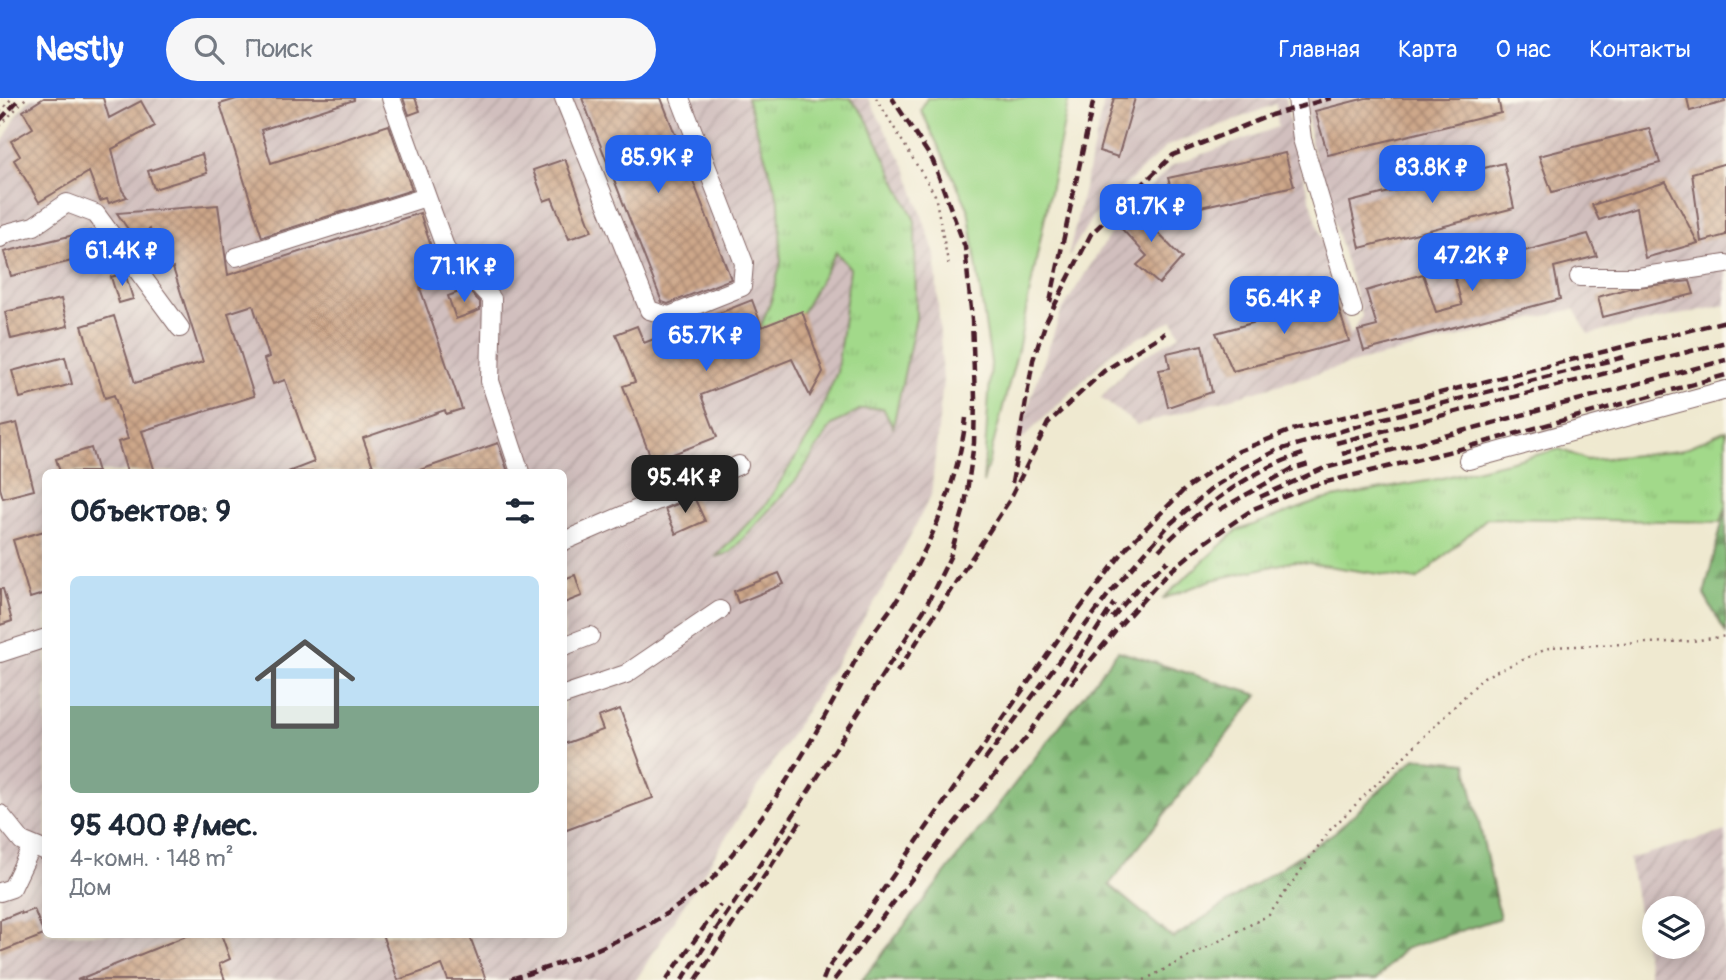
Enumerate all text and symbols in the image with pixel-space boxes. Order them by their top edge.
search box [166,18,656,81]
text: Nestly [35,29,124,70]
icon: search [190,30,228,68]
text: Поиск [246,33,313,65]
text: Главная [1279,35,1360,64]
text: Карта [1398,35,1458,64]
text: О нас [1496,35,1551,64]
text: Контакты [1589,35,1691,64]
pin: 85.9K ₽ [593,136,723,195]
text: 85.9K ₽ [621,143,695,172]
pin: 83.8K ₽ [1367,146,1497,205]
text: 83.8K ₽ [1395,153,1469,182]
pin: 81.7K ₽ [1086,184,1216,244]
text: 81.7K ₽ [1116,192,1186,221]
pin: 61.4K ₽ [57,228,187,288]
pin: 47.2K ₽ [1407,234,1537,293]
text: 61.4K ₽ [85,236,159,265]
text: 47.2K ₽ [1434,241,1510,270]
pin: 71.1K ₽ [399,244,529,304]
text: 71.1K ₽ [430,252,498,281]
pin: 56.4K ₽ [1219,276,1349,336]
text: 56.4K ₽ [1246,284,1322,313]
pin: 65.7K ₽ [641,314,771,373]
text: 65.7K ₽ [668,321,744,350]
pin: 95.4K ₽ [620,456,750,515]
text: 95.4K ₽ [647,463,723,492]
icon: filters [501,492,539,530]
text: Объектов: 9 [70,493,231,530]
icon: home [242,621,368,747]
text: 95 400 ₽/мес. [70,807,258,844]
text: 4-комн. · 148 m² [70,844,234,873]
text: Дом [70,873,111,902]
map controls [1642,896,1705,959]
button: layers [1642,896,1705,959]

